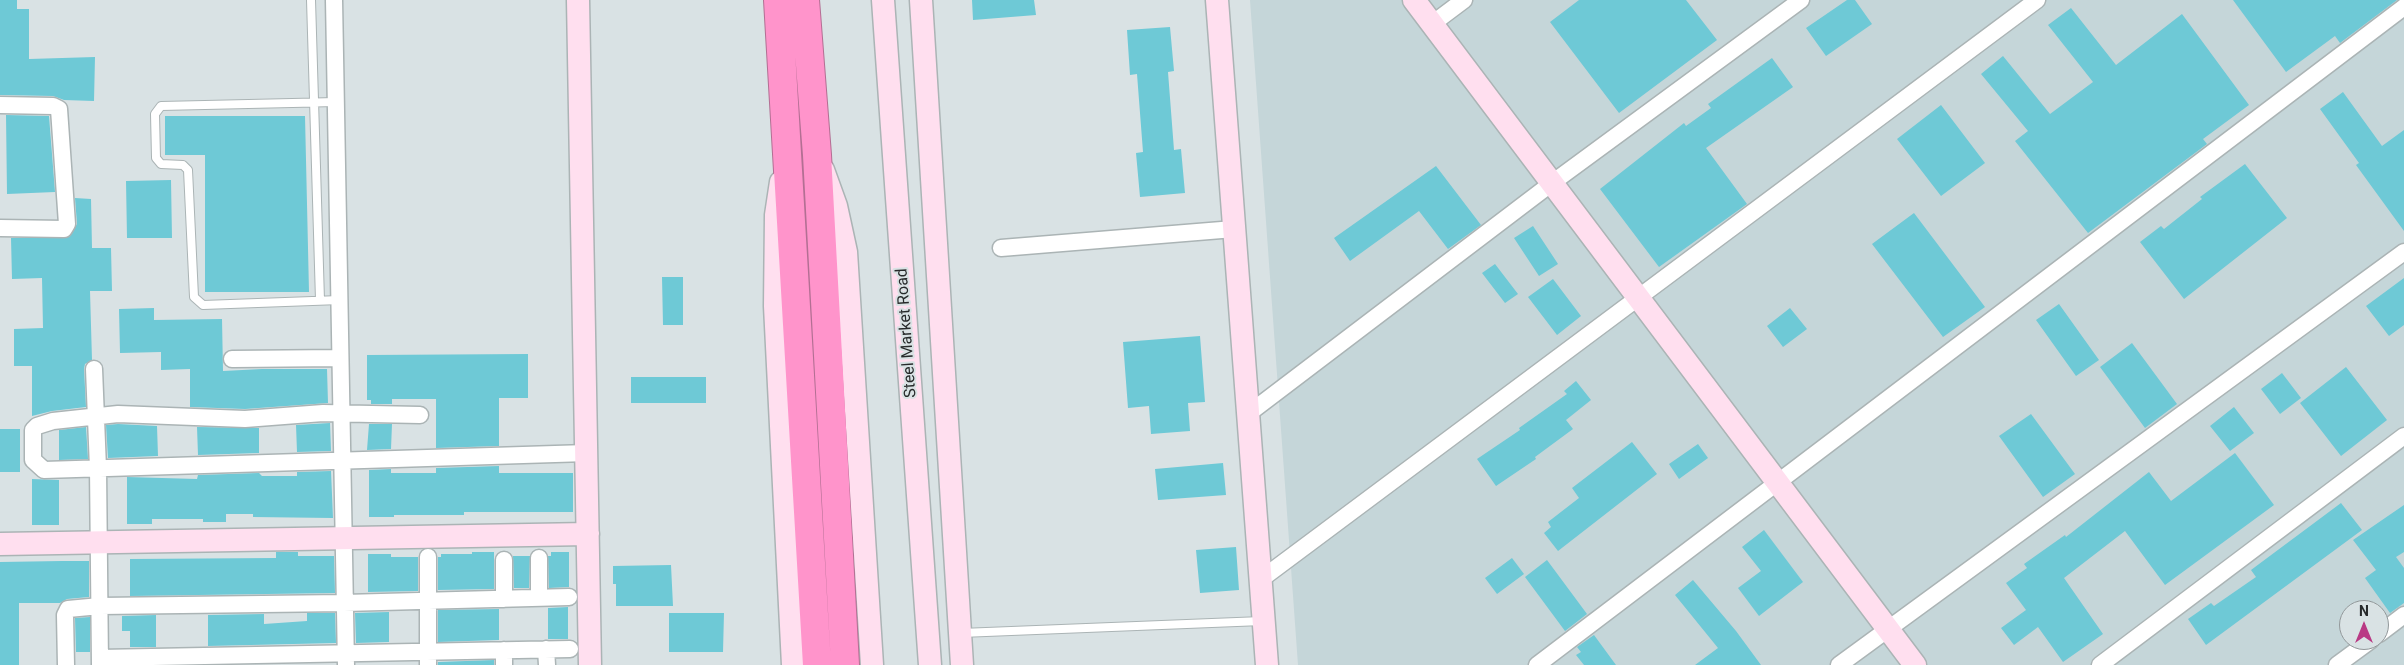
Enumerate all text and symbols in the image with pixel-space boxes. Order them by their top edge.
street label: Steel Market Road [893,267,921,399]
north arrow [2339,600,2389,650]
text: N [2359,603,2369,619]

